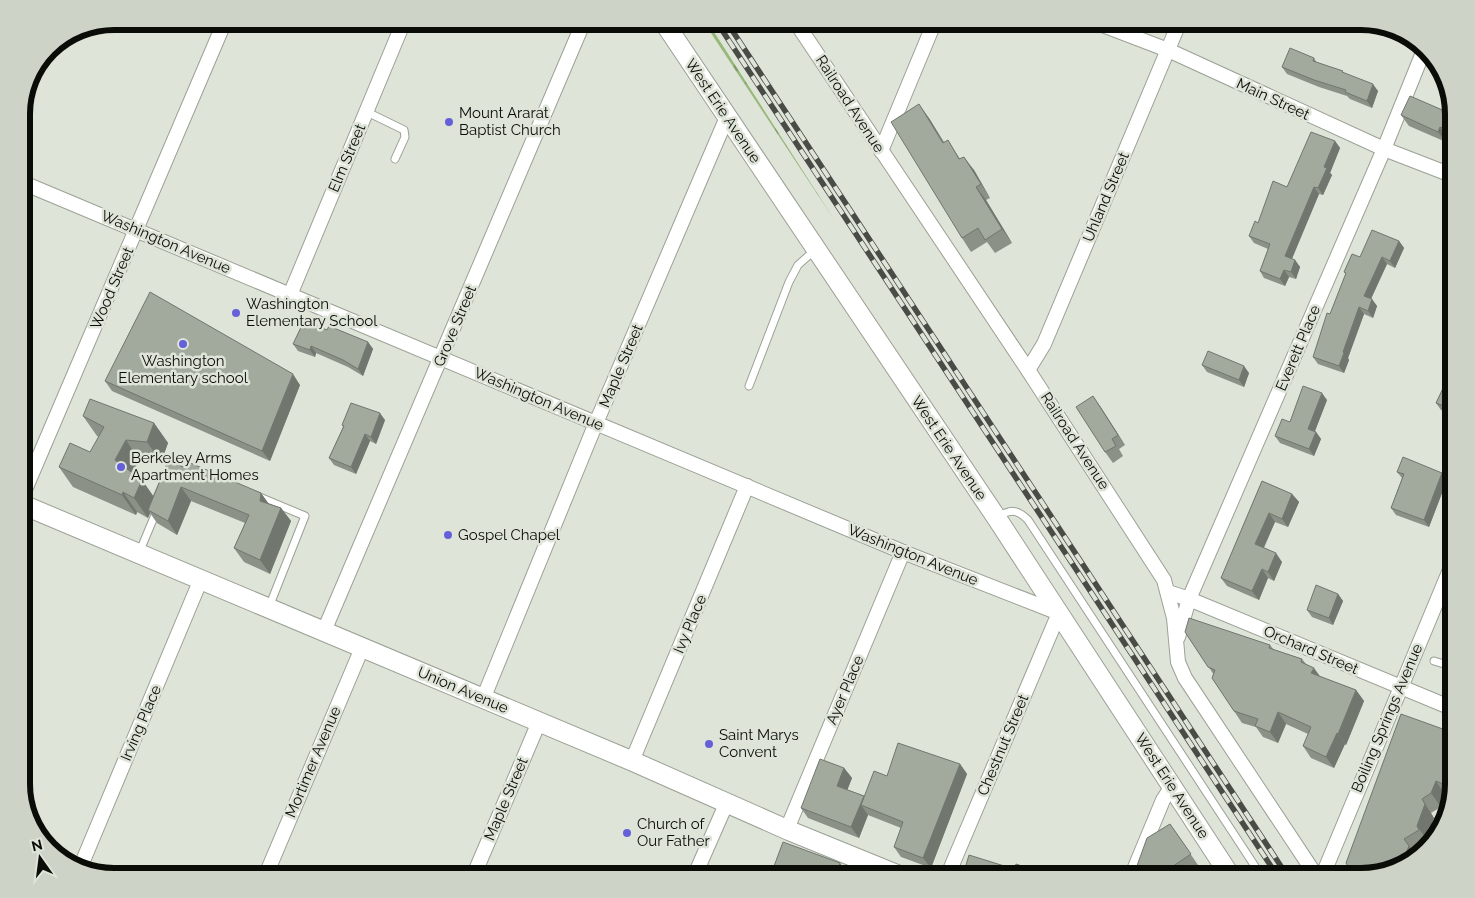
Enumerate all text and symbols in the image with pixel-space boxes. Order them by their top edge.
street label: Railroad Avenue [812,52,888,156]
street label: West Erie Avenue [681,55,765,167]
street label: Main Street [1234,74,1312,124]
place label: Mount Ararat Baptist Church [459,104,561,139]
marker: Mount Ararat Baptist Church [443,116,455,128]
street label: Elm Street [325,121,369,195]
street label: Uhland Street [1079,149,1133,245]
street label: Washington Avenue [99,207,234,277]
street label: Wood Street [87,244,137,332]
street label: Grove Street [430,283,480,369]
place label: Washington Elementary School [246,295,378,330]
street label: Everett Place [1272,302,1324,394]
marker: Washington Elementary School [230,307,242,319]
street label: Maple Street [595,322,647,410]
marker: Washington Elementary school [177,338,189,350]
place label: Washington Elementary school [118,352,249,387]
street label: Washington Avenue [472,364,607,434]
street label: Railroad Avenue [1037,389,1113,493]
street label: West Erie Avenue [907,392,991,504]
place label: Berkeley Arms Apartment Homes [131,449,259,484]
marker: Berkeley Arms Apartment Homes [115,461,127,473]
street label: Washington Avenue [845,521,981,589]
place label: Gospel Chapel [458,526,561,544]
marker: Gospel Chapel [442,529,454,541]
street label: Ivy Place [670,592,710,656]
street label: Orchard Street [1261,622,1361,678]
street label: Boiling Springs Avenue [1348,641,1427,795]
street label: Ayer Place [822,652,868,727]
street label: Union Avenue [415,663,511,717]
street label: Irving Place [117,682,165,764]
street label: Chestnut Street [974,692,1032,798]
street label: Mortimer Avenue [281,704,345,820]
place label: Saint Marys Convent [719,726,799,761]
street label: West Erie Avenue [1131,730,1213,842]
marker: Saint Marys Convent [703,738,715,750]
street label: Maple Street [480,755,532,843]
place label: Church of Our Father [637,815,710,850]
marker: Church of Our Father [621,827,633,839]
north arrow [15,833,65,883]
text: N [30,836,44,854]

